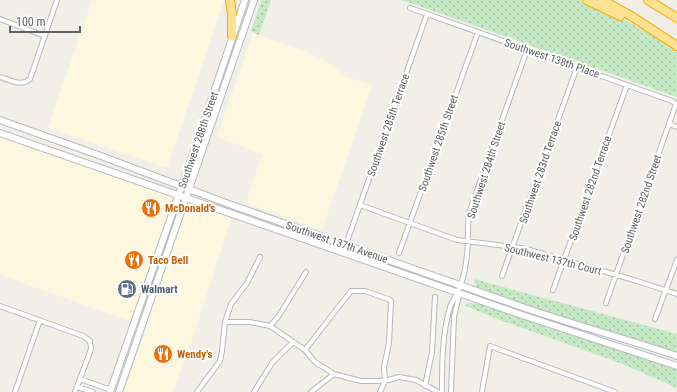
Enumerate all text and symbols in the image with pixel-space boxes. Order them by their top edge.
scale bar [10,8,80,34]
text: 100 m [16,15,46,29]
street label: Southwest 138th Place [503,36,601,81]
street label: Southwest 285th Terrace [365,72,412,178]
street label: Southwest 288th Street [176,90,221,190]
street label: Southwest 285th Street [416,93,461,193]
street label: Southwest 283rd Terrace [517,119,564,225]
street label: Southwest 284th Street [465,120,508,220]
street label: Southwest 282nd Terrace [566,134,615,242]
street label: Southwest 282nd Street [618,153,664,255]
restaurant icon: McDonald's [140,197,162,219]
place label: McDonald's [165,202,215,215]
street label: Southwest 137th Avenue [284,219,390,266]
street label: Southwest 137th Court [503,241,603,278]
restaurant icon: Taco Bell [123,249,145,271]
place label: Taco Bell [148,254,189,267]
fuel station icon: Walmart [116,278,138,300]
place label: Walmart [141,283,178,296]
restaurant icon: Wendy's [152,343,174,365]
place label: Wendy's [177,348,212,361]

